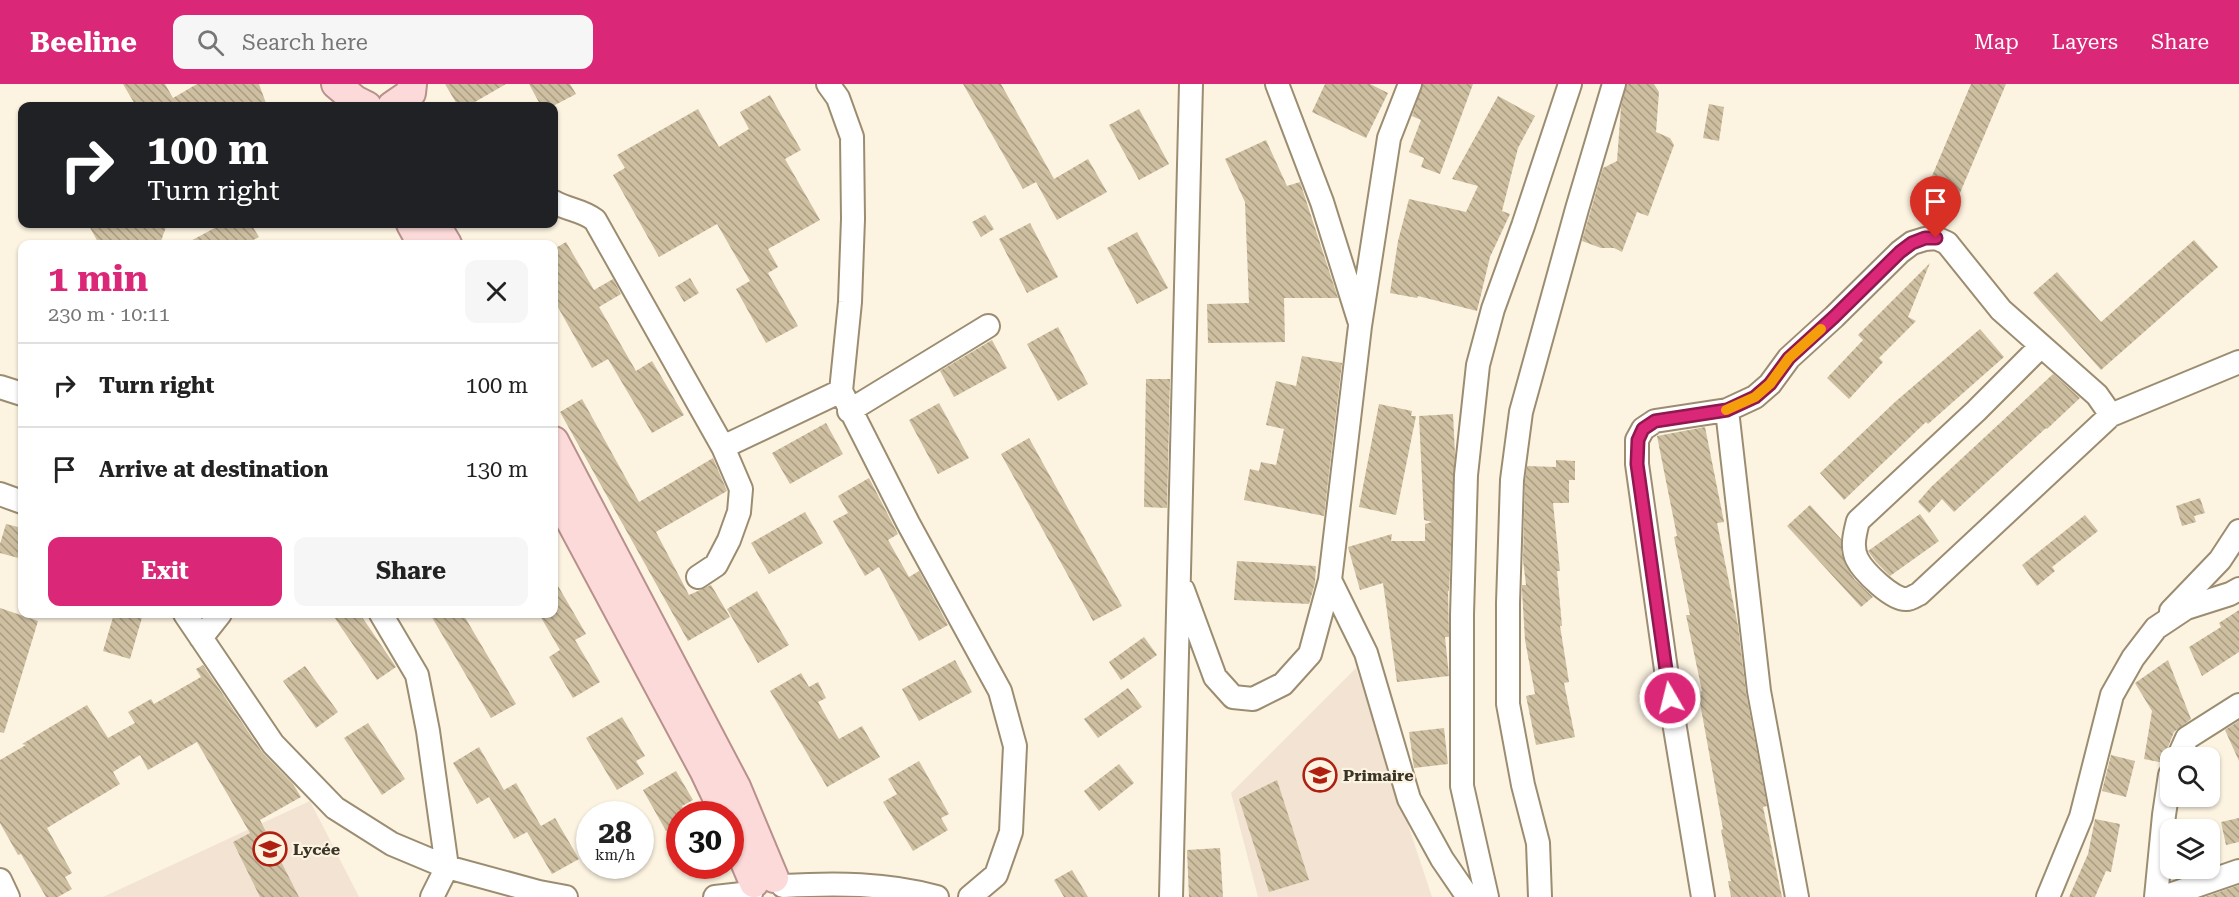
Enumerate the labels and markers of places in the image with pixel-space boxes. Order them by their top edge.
pin [1910,176,1961,238]
school or university icon: Primaire [1302,757,1338,793]
place label: Primaire [1343,766,1414,785]
school or university icon: Lycée [252,831,288,867]
place label: Lycée [293,840,340,859]

